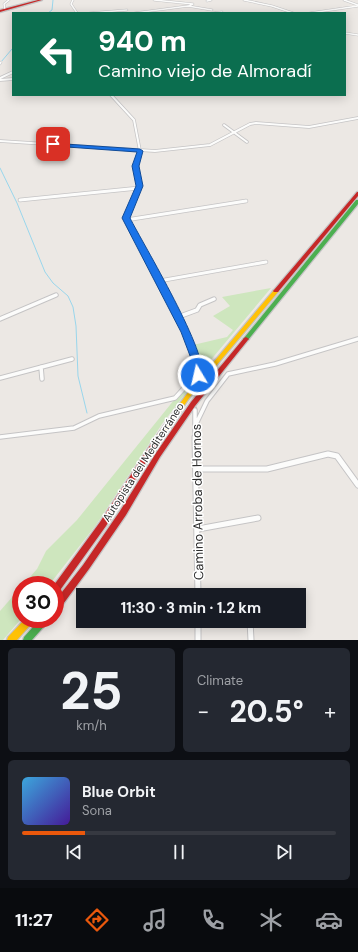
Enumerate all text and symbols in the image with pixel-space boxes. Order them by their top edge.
text: 940 m [98,23,187,60]
icon: left [32,28,84,80]
text: Camino viejo de Almoradí [98,59,311,83]
pin [36,127,70,161]
icon: arrive [42,133,64,155]
position arrow [177,354,219,396]
street label: Autopista del Mediterráneo [99,400,187,524]
street label: Camino Arroba de Hornos [188,424,207,580]
speed limit sign: 30 [12,576,64,628]
text: 11:30 · 3 min · 1.2 km [121,598,261,618]
text: 25 [60,657,123,725]
text: Climate [197,672,243,689]
text: 20.5° [229,692,304,731]
text: − [197,697,209,726]
text: + [324,697,336,726]
text: km/h [76,717,107,734]
text: Blue Orbit [82,782,156,802]
text: Sona [82,802,112,819]
icon: previous [63,841,85,863]
icon: pause [168,841,190,863]
icon: next [273,841,295,863]
icon: directions [83,906,111,934]
icon: music [141,906,169,934]
icon: phone [199,906,227,934]
icon: climate [257,906,285,934]
icon: car [315,906,343,934]
text: 11:27 [15,908,53,932]

